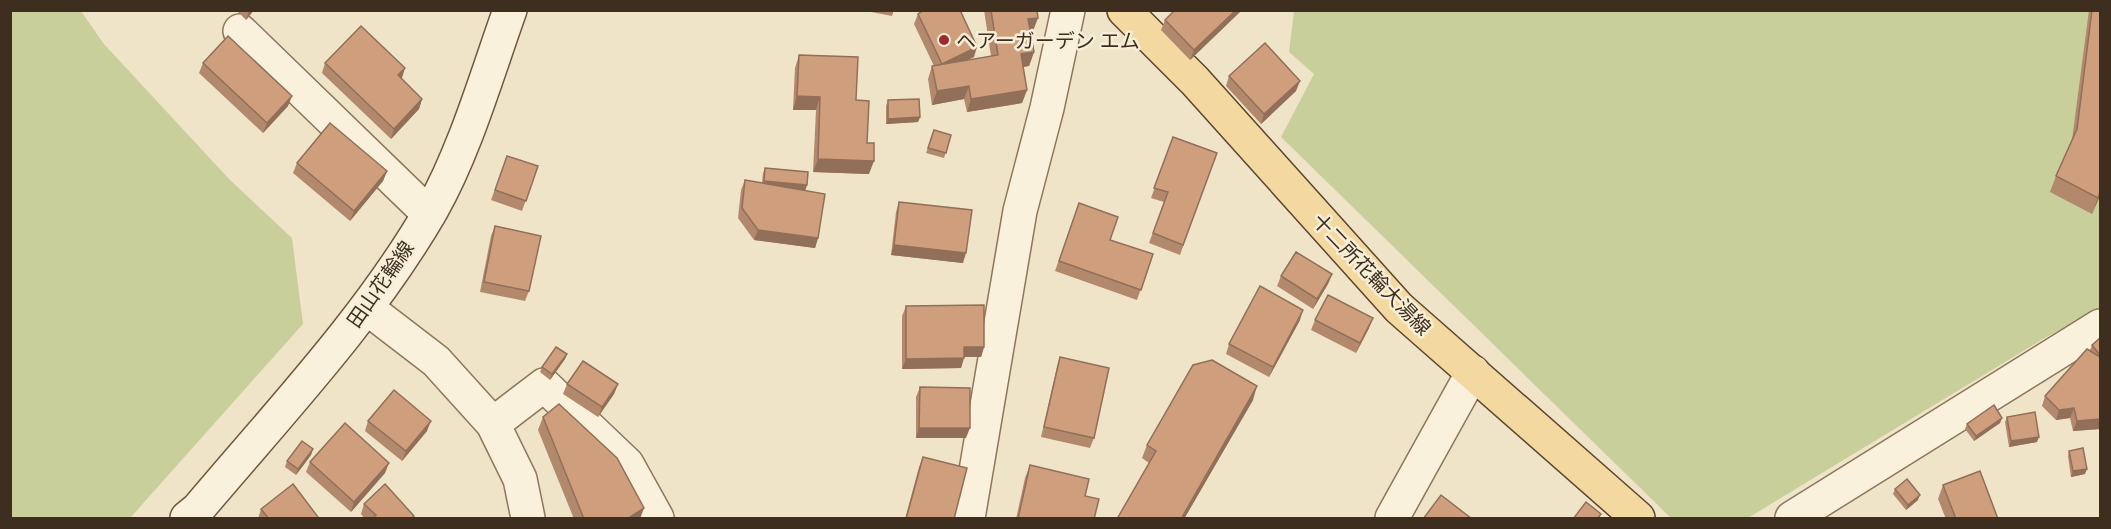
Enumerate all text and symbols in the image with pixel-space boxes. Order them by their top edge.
place label: ヘアーガーデン エム [956,27,1140,54]
marker: ヘアーガーデン エム [937,33,951,47]
street label: 十二所花輪大湯線 [1307,207,1437,341]
street label: 田山花輪線 [340,235,420,333]

